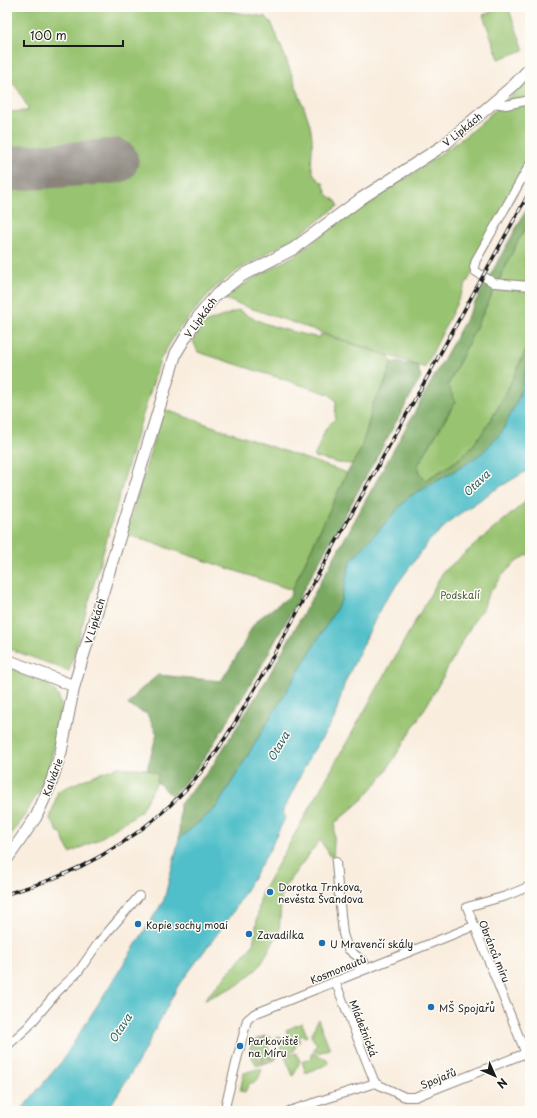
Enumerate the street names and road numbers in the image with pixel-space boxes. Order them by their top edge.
street label: V Lipkách [439,108,485,150]
street label: V Lipkách [180,293,220,340]
street label: V Lipkách [80,596,108,646]
street label: Kalvárie [38,756,66,798]
street label: Obránců míru [476,918,514,985]
street label: Kosmonautů [308,951,368,987]
street label: Mládežnická [346,997,382,1059]
street label: Spojařů [418,1064,458,1092]

